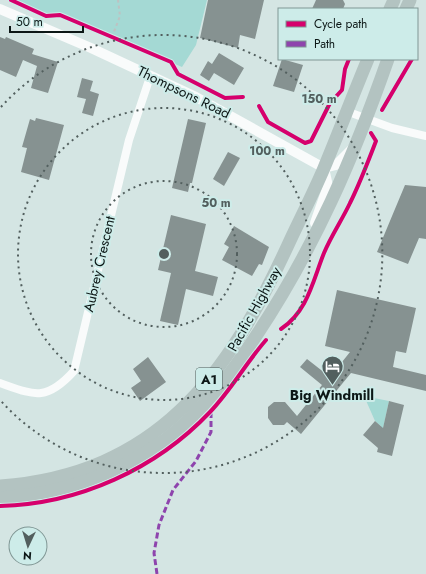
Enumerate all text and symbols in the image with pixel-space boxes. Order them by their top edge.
scale bar [10,8,83,34]
legend [278,8,418,60]
text: 50 m [16,13,43,31]
text: Cycle path [314,15,367,33]
text: Path [314,35,335,53]
street label: Thompsons Road [134,61,234,123]
text: 150 m [301,90,337,108]
text: 100 m [249,142,285,160]
text: 50 m [201,194,231,212]
street label: Aubrey Crescent [78,213,120,314]
centre of rings [157,247,171,261]
street label: Pacific Highway [222,262,286,355]
hotel icon: Big Windmill [319,354,345,387]
road number: A1 [196,368,222,390]
place label: Big Windmill [290,385,374,405]
north arrow [8,526,48,566]
text: N [22,548,32,564]

